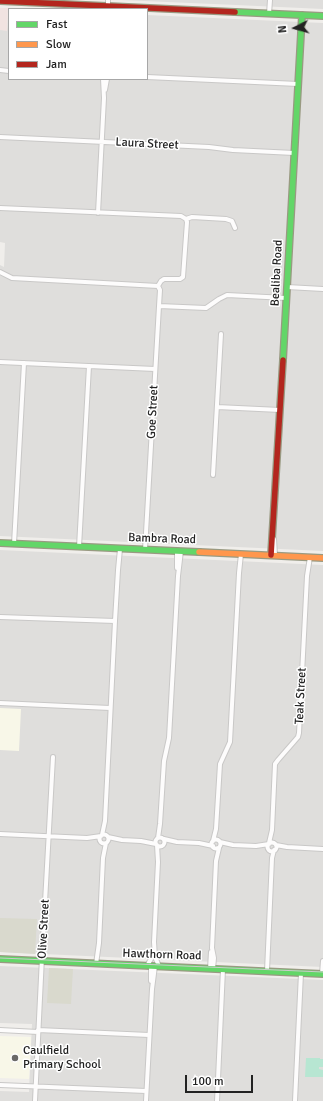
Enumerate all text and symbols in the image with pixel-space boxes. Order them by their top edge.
legend [8,8,148,80]
north arrow [275,8,315,48]
text: Fast [46,17,67,32]
text: N [276,25,289,34]
text: Slow [46,37,71,52]
text: Jam [46,57,67,72]
street label: Laura Street [115,135,179,153]
street label: Bealiba Road [268,239,286,307]
street label: Goe Street [144,385,162,439]
street label: Bambra Road [128,531,196,547]
street label: Teak Street [292,667,310,725]
street label: Olive Street [35,899,53,959]
street label: Hawthorn Road [122,946,202,964]
place label: Caulfield Primary School [23,1044,101,1072]
marker: Caulfield Primary School [10,1053,20,1063]
scale bar [187,1067,255,1093]
text: 100 m [192,1074,224,1089]

